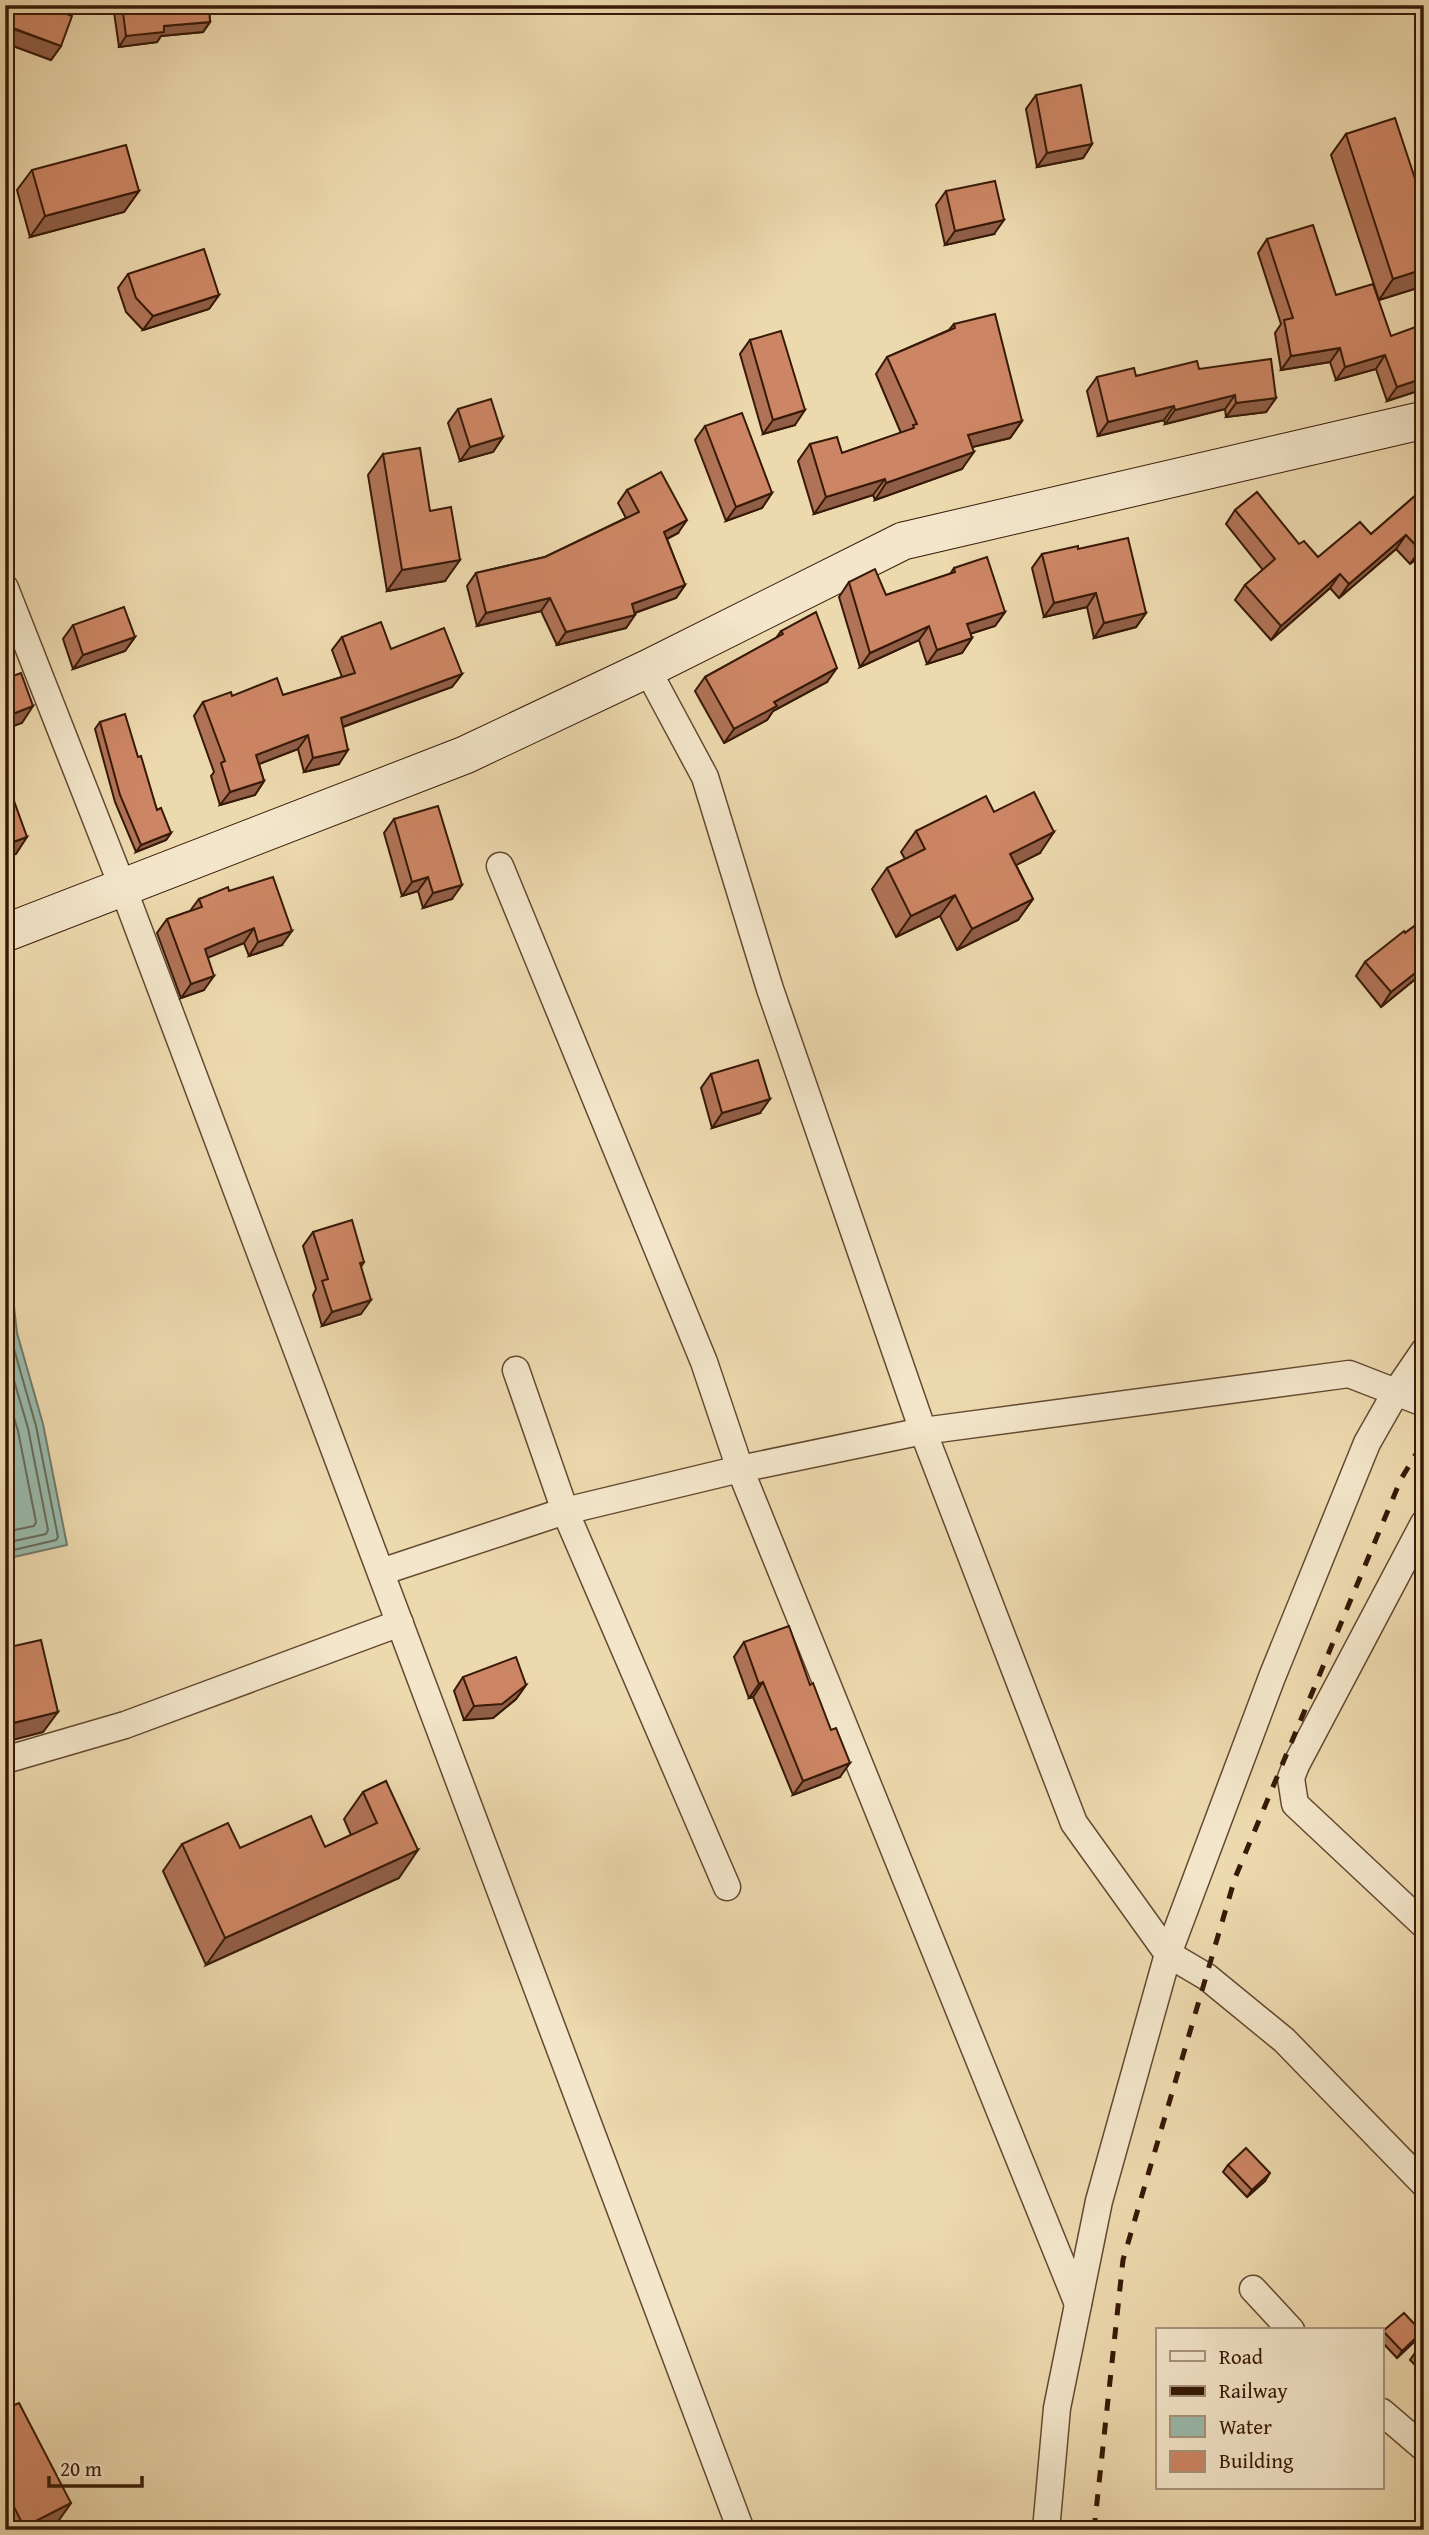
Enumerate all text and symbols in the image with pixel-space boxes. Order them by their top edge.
legend [1156,2328,1384,2490]
text: Road [1219,2341,1264,2372]
text: Railway [1219,2375,1288,2406]
text: Water [1219,2411,1272,2442]
scale bar [49,2444,142,2488]
text: Building [1219,2445,1294,2476]
text: 20 m [60,2453,102,2484]

